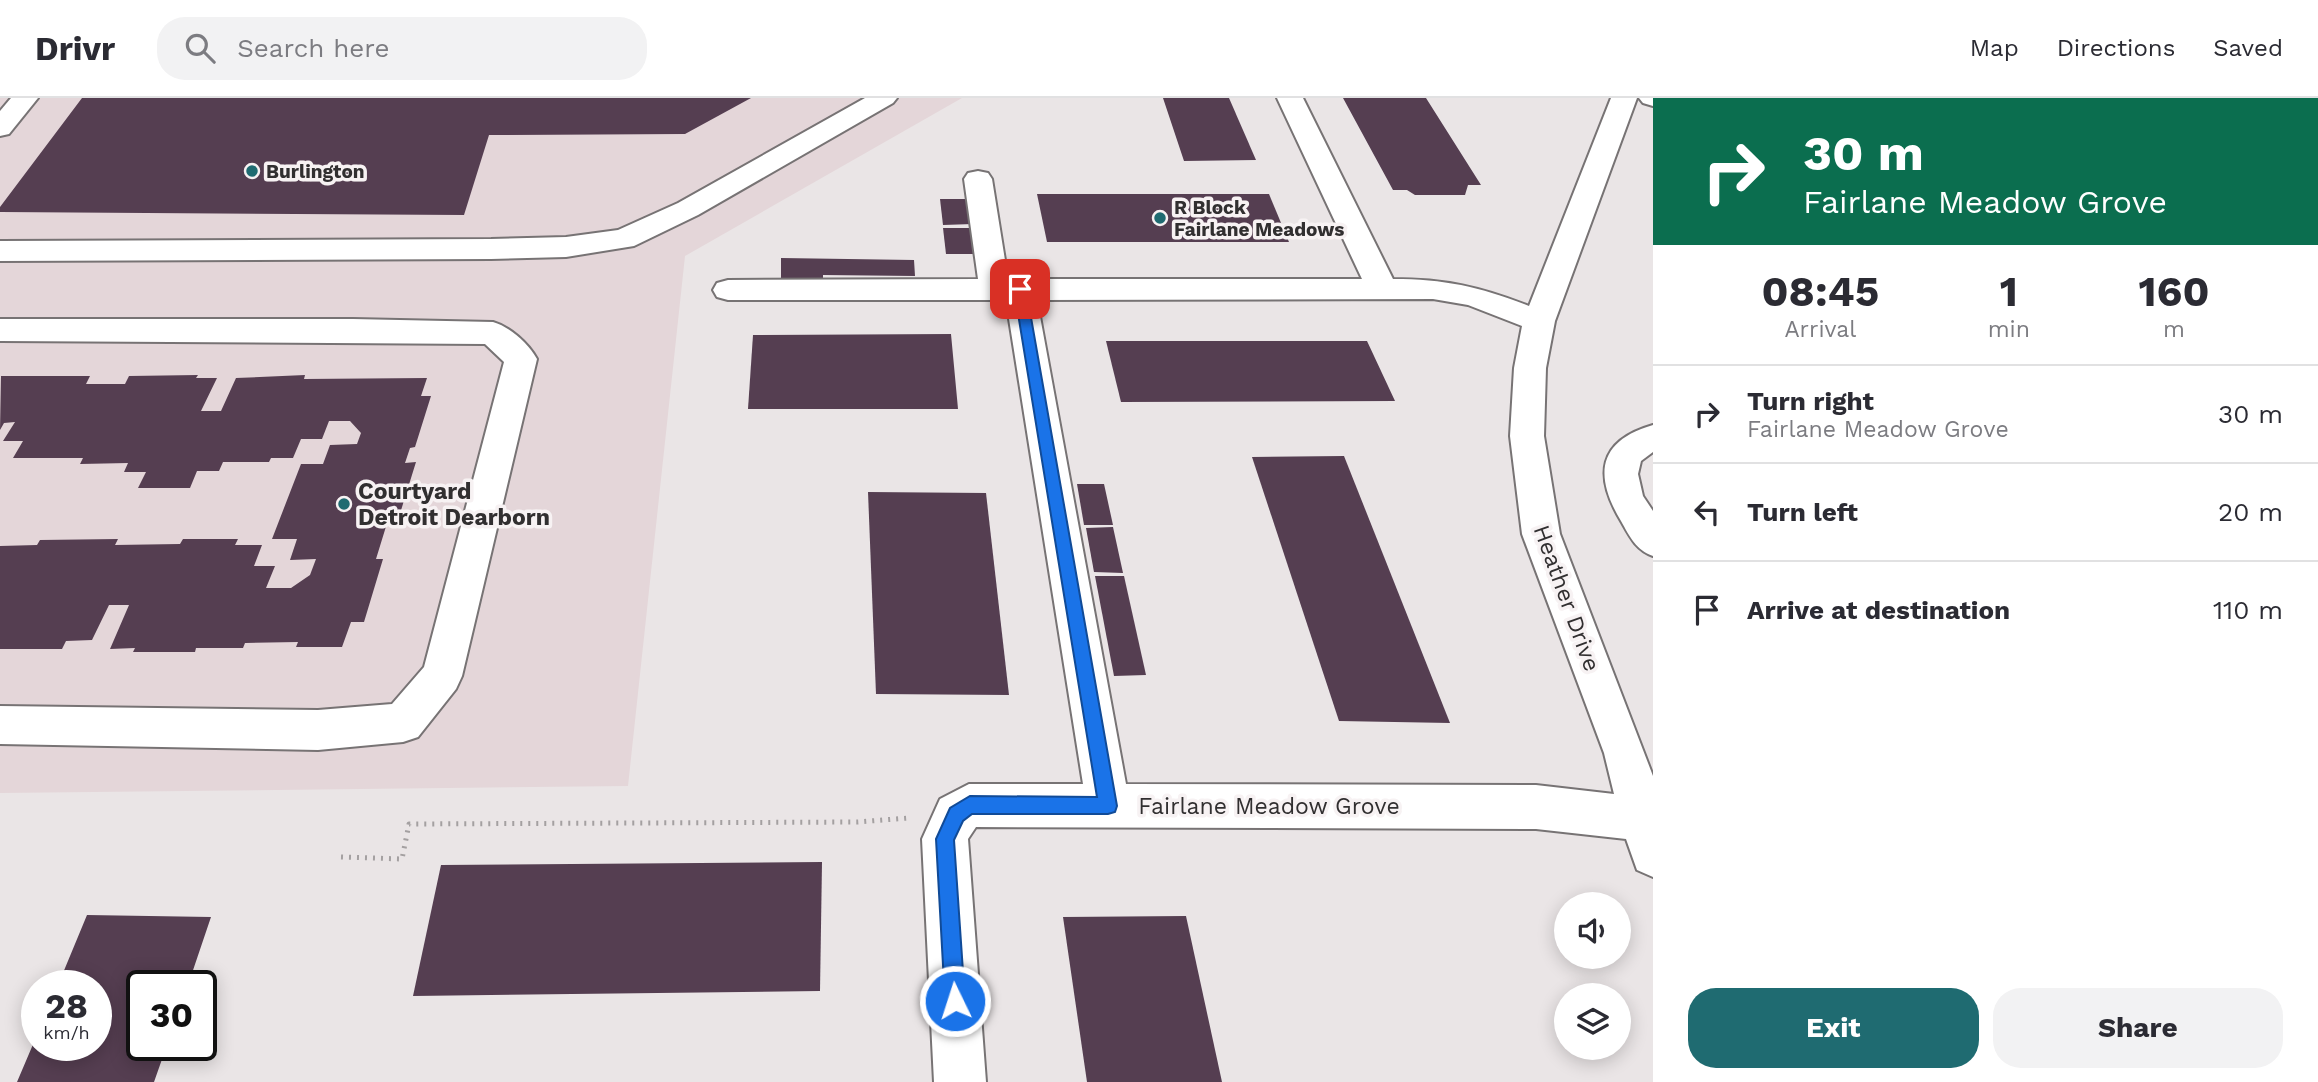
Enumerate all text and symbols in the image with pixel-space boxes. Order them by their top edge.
search box [157,17,647,80]
text: Drivr [35,29,115,68]
icon: search [181,29,219,67]
text: Search here [237,33,390,63]
text: Map [1970,34,2019,62]
text: Directions [2057,34,2175,62]
text: Saved [2213,34,2283,62]
text: 30 m [1803,124,1924,182]
icon: right [1688,126,1779,217]
place label: Burlington [266,160,365,183]
marker: Burlington [244,163,260,179]
text: Fairlane Meadow Grove [1803,183,2167,221]
place label: R Block Fairlane Meadows [1174,196,1344,241]
marker: R Block Fairlane Meadows [1152,210,1168,226]
pin [990,259,1050,319]
text: 08:45 [1762,267,1879,316]
text: 1 [2000,267,2018,316]
text: 160 [2138,267,2210,316]
icon: arrive [1001,270,1039,308]
text: Arrival [1784,316,1856,343]
text: min [1988,316,2030,343]
text: m [2163,316,2185,343]
text: Turn right [1747,386,1874,416]
icon: right [1688,395,1726,433]
text: 30 m [2218,399,2283,429]
text: Fairlane Meadow Grove [1747,416,2009,443]
place label: Courtyard Detroit Dearborn [358,478,550,531]
icon: left [1688,493,1726,531]
marker: Courtyard Detroit Dearborn [336,496,352,512]
text: Turn left [1747,497,1858,527]
text: 20 m [2218,497,2283,527]
street label: Heather Drive [1528,521,1605,675]
icon: arrive [1688,591,1726,629]
text: Arrive at destination [1747,595,2010,625]
text: 110 m [2213,595,2283,625]
street label: Fairlane Meadow Grove [1138,793,1400,820]
map controls [1554,892,1631,1060]
button: sound [1554,892,1631,969]
position arrow [918,964,992,1038]
speed limit sign: 30 [126,970,217,1061]
button: layers [1554,983,1631,1060]
text: 28 [45,985,88,1027]
button: Exit [1688,988,1979,1068]
button: Share [1993,988,2283,1068]
text: km/h [43,1022,90,1043]

